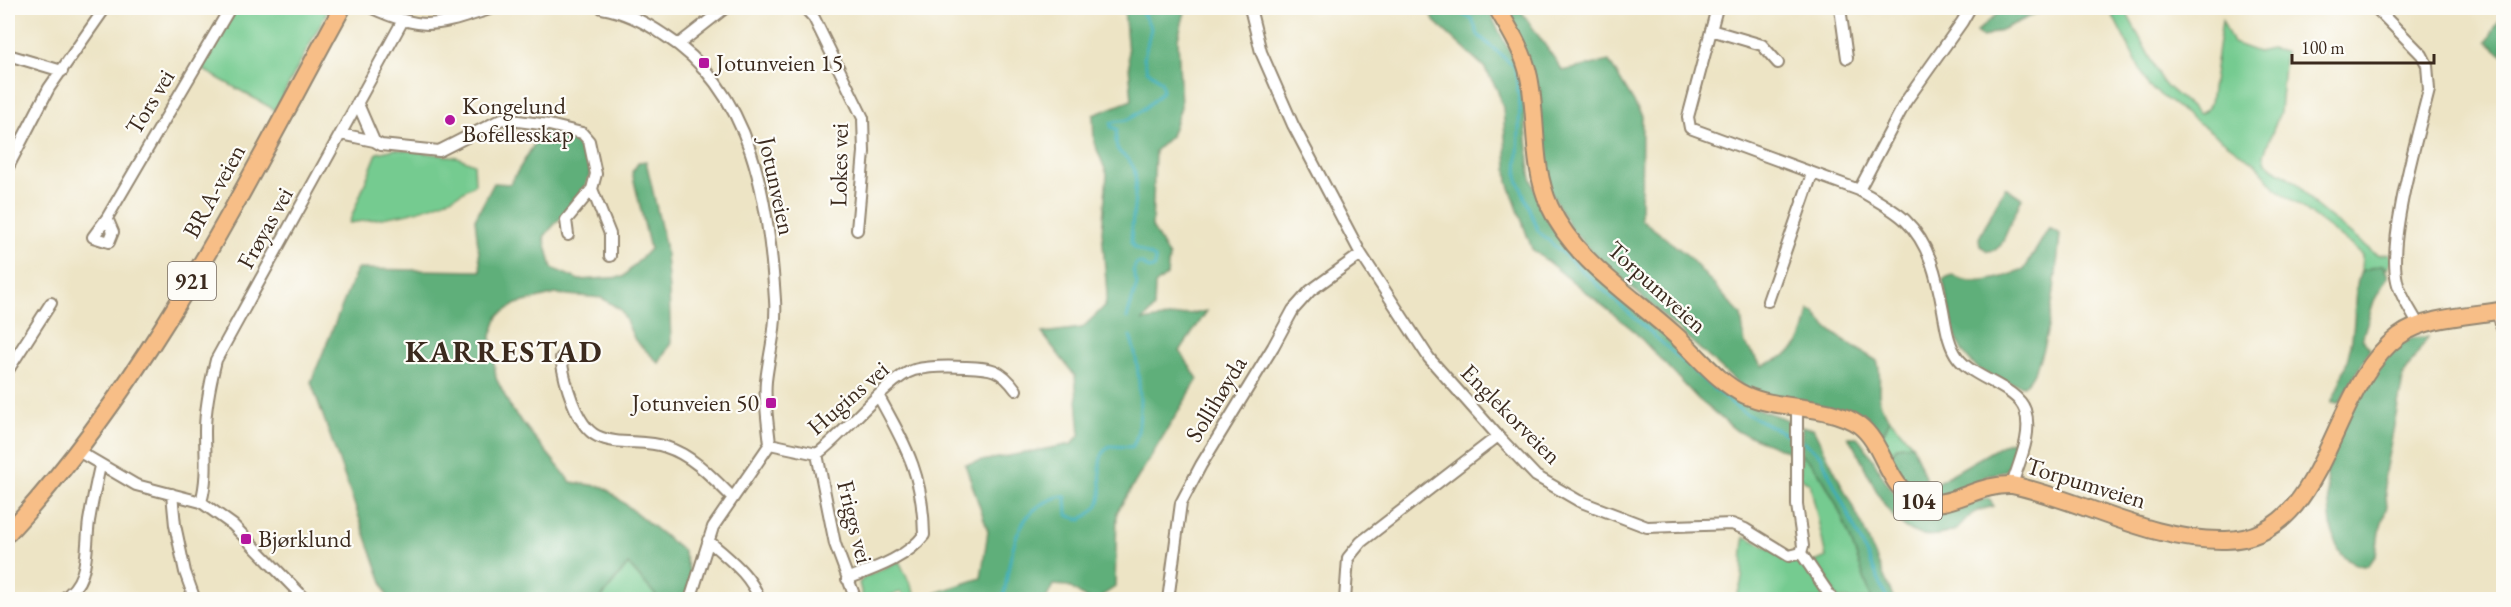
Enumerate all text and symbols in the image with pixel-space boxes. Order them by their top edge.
scale bar [2292,27,2434,65]
text: 100 m [2301,36,2345,59]
place label: Jotunveien 15 [714,47,843,78]
marker: Jotunveien 15 [697,56,711,70]
street label: Tors vei [118,63,181,140]
place label: Kongelund Bofellesskap [462,90,574,149]
marker: Kongelund Bofellesskap [443,113,457,127]
street label: Lokes vei [822,123,855,207]
street label: Jotunveien [752,132,803,238]
street label: BRA-veien [175,138,252,243]
street label: Frøyas vei [229,181,300,274]
street label: Torpumveien [1601,234,1714,340]
road number: 921 [168,262,216,300]
district label: KARRESTAD [405,332,603,371]
street label: Sollihøyda [1178,350,1254,447]
street label: Hugins vei [800,353,895,442]
street label: Englekorveien [1454,357,1569,471]
place label: Jotunveien 50 [630,387,759,418]
marker: Jotunveien 50 [764,396,778,410]
street label: Torpumveien [2022,450,2150,516]
street label: Friggs vei [830,477,881,567]
road number: 104 [1894,482,1942,520]
place label: Bjørklund [258,523,353,554]
marker: Bjørklund [239,532,253,546]

